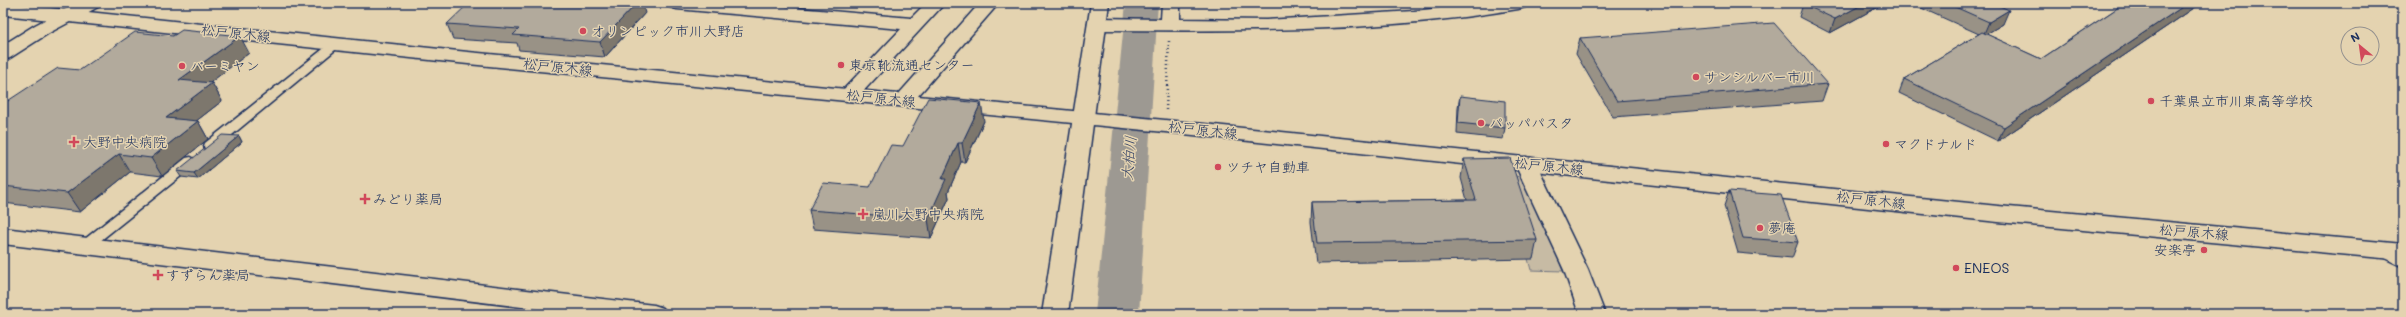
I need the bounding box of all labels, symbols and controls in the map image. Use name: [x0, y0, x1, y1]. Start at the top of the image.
street label: 松戸原木線: [200, 19, 272, 46]
place label: オリンピック市川大野店: [591, 21, 745, 40]
marker: オリンピック市川大野店: [578, 26, 588, 36]
north arrow: [2340, 26, 2380, 66]
text: N: [2348, 28, 2362, 45]
street label: 松戸原木線: [522, 53, 594, 80]
place label: 東京靴流通センター: [849, 55, 974, 74]
place label: バーミヤン: [190, 56, 260, 75]
marker: 東京靴流通センター: [836, 60, 846, 70]
marker: バーミヤン: [177, 61, 187, 71]
place label: サンシルバー市川: [1704, 67, 1815, 86]
marker: サンシルバー市川: [1691, 72, 1701, 82]
street label: 松戸原木線: [845, 84, 917, 111]
place label: 千葉県立市川東高等学校: [2159, 91, 2313, 110]
marker: 千葉県立市川東高等学校: [2146, 96, 2156, 106]
place label: パッパパスタ: [1489, 113, 1573, 132]
street label: 松戸原木線: [1167, 116, 1239, 143]
marker: パッパパスタ: [1476, 118, 1486, 128]
place label: 大野中央病院: [83, 132, 167, 151]
place label: マクドナルド: [1894, 134, 1977, 153]
water label: 大柏川: [1116, 135, 1140, 181]
marker: 大野中央病院: [68, 136, 80, 148]
marker: マクドナルド: [1881, 139, 1891, 149]
street label: 松戸原木線: [1513, 152, 1585, 179]
place label: ツチヤ自動車: [1226, 157, 1310, 176]
marker: ツチヤ自動車: [1213, 162, 1223, 172]
street label: 松戸原木線: [1835, 186, 1907, 213]
place label: みどり薬局: [373, 189, 443, 208]
marker: みどり薬局: [360, 194, 370, 204]
place label: 嵐川大野中央病院: [872, 204, 984, 223]
marker: 嵐川大野中央病院: [857, 208, 869, 220]
place label: 夢庵: [1768, 218, 1796, 237]
street label: 松戸原木線: [2158, 219, 2230, 244]
marker: 夢庵: [1755, 223, 1765, 233]
place label: 安楽亭: [2154, 240, 2196, 259]
marker: 安楽亭: [2199, 245, 2209, 255]
place label: ENEOS: [1964, 258, 2009, 277]
marker: ENEOS: [1951, 263, 1961, 273]
place label: すずらん薬局: [166, 265, 250, 284]
marker: すずらん薬局: [153, 270, 163, 280]

